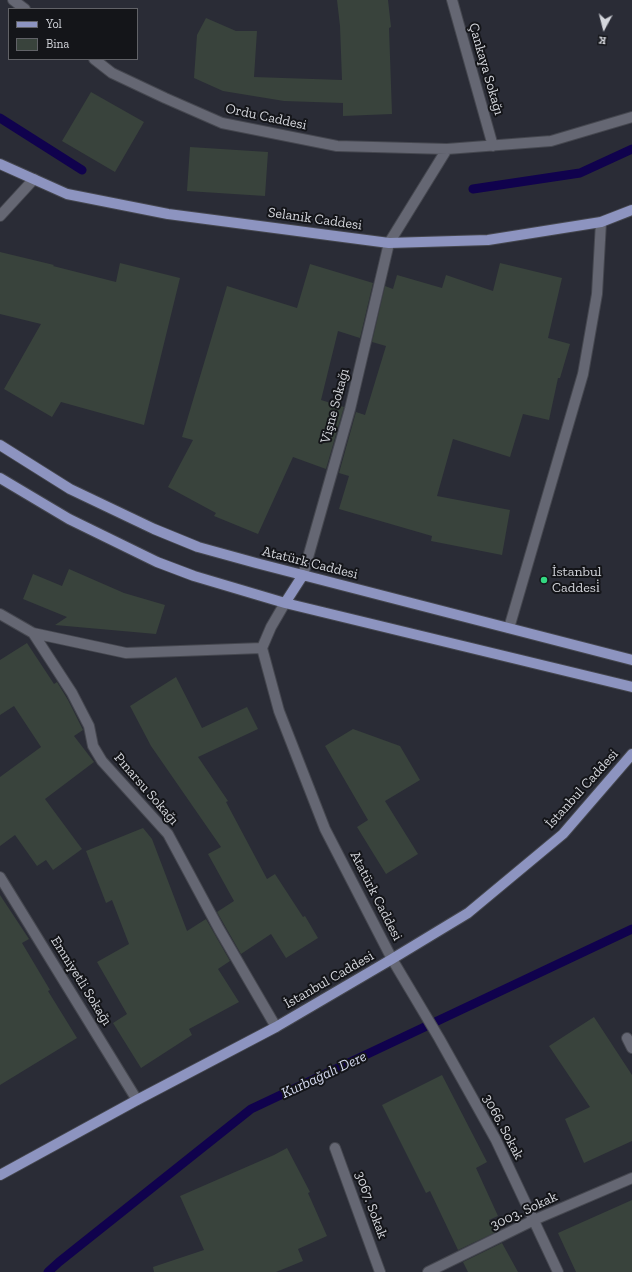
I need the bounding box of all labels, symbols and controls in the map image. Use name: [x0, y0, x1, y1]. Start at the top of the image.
legend: [8, 8, 138, 60]
north arrow: [584, 8, 624, 48]
text: Yol: [46, 17, 62, 31]
street label: Çankaya Sokağı: [465, 21, 507, 117]
text: K: [598, 34, 607, 47]
text: Bina: [46, 37, 69, 51]
street label: Ordu Caddesi: [224, 100, 308, 134]
street label: Selanik Caddesi: [267, 204, 363, 234]
street label: Vişne Sokağı: [317, 367, 353, 445]
street label: Atatürk Caddesi: [260, 543, 360, 583]
place label: İstanbul Caddesi̇: [552, 564, 602, 596]
marker: İstanbul Caddesi̇: [539, 575, 549, 585]
street label: İstanbul Caddesi: [542, 746, 622, 832]
street label: Pınarsu Sokağı: [110, 750, 182, 828]
street label: Atatürk Caddesi: [346, 849, 406, 943]
street label: Emniyetli Sokağı: [47, 933, 115, 1029]
street label: İstanbul Caddesi: [281, 948, 377, 1012]
water label: Kurbağalı Dere: [279, 1047, 369, 1103]
street label: 3066. Sokak: [479, 1091, 527, 1163]
street label: 3067. Sokak: [351, 1169, 391, 1241]
street label: 3003. Sokak: [488, 1188, 560, 1234]

